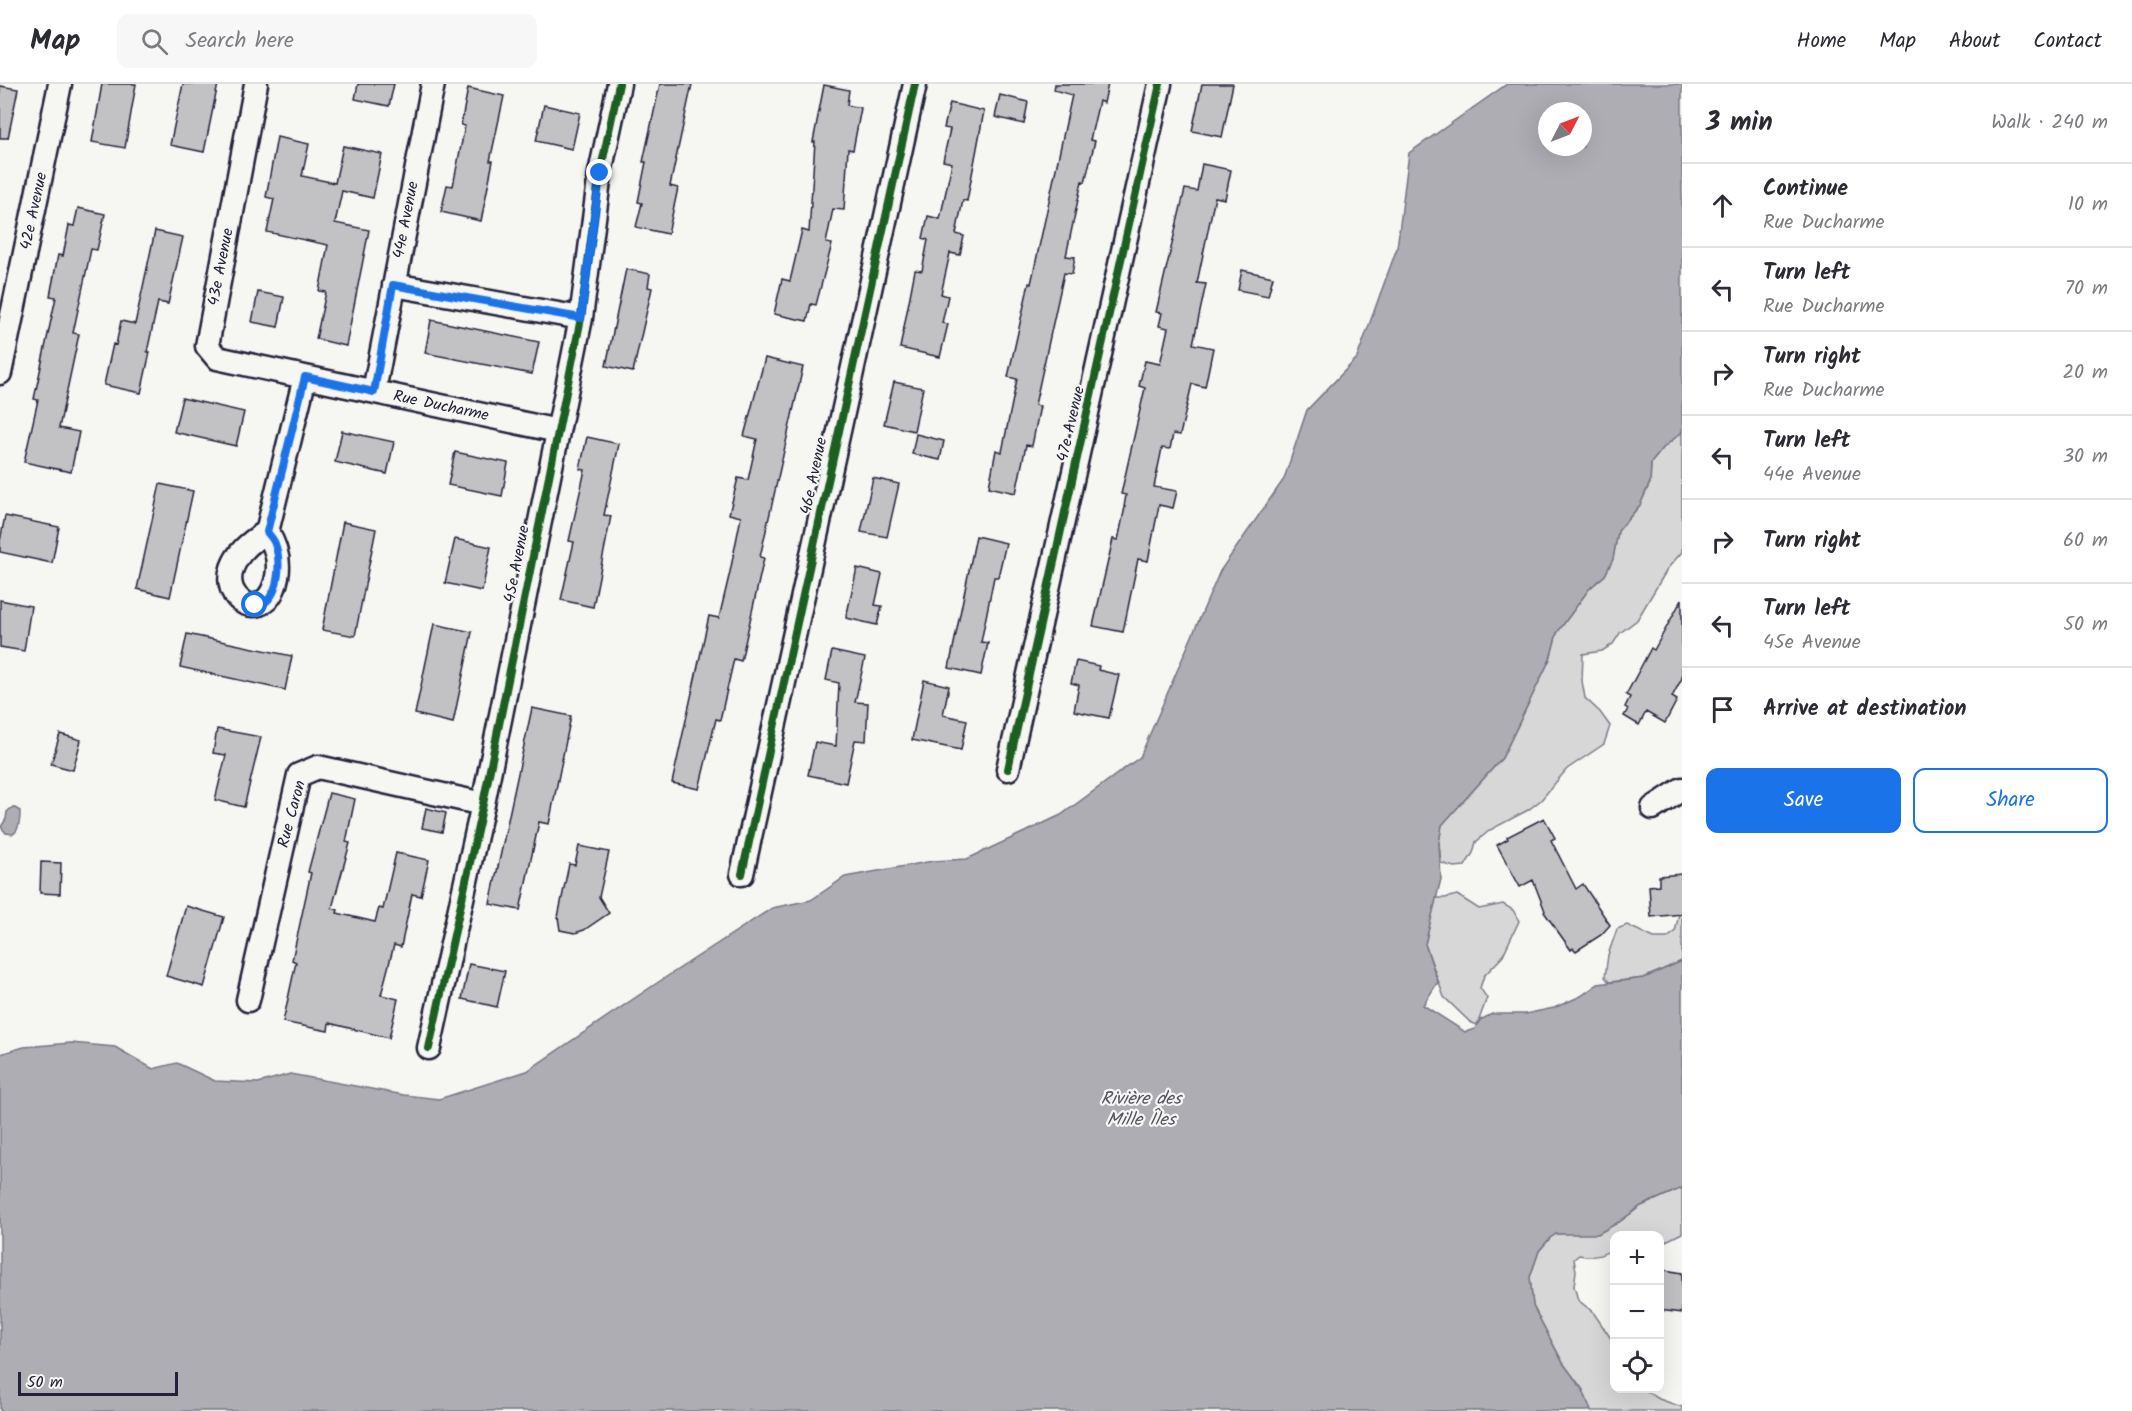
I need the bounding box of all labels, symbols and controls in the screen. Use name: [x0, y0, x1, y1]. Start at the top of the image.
search box: [117, 14, 537, 68]
text: Map: [30, 19, 81, 64]
text: Search here: [186, 24, 294, 59]
icon: search: [138, 25, 171, 58]
text: Home: [1797, 25, 1846, 58]
text: Map: [1879, 25, 1916, 58]
text: About: [1949, 25, 2000, 58]
text: Contact: [2033, 25, 2102, 58]
north arrow: [1538, 102, 1592, 156]
text: 3 min: [1706, 102, 1773, 144]
text: Walk · 240 m: [1991, 107, 2108, 139]
route end: [586, 159, 612, 185]
street label: 42e Avenue: [14, 170, 54, 252]
text: Continue: [1763, 172, 1848, 207]
street label: 44e Avenue: [386, 179, 426, 261]
icon: ahead: [1706, 189, 1739, 222]
text: 10 m: [2068, 189, 2108, 221]
text: Rue Ducharme: [1763, 207, 1884, 239]
street label: 43e Avenue: [201, 226, 241, 308]
text: Turn left: [1763, 256, 1850, 291]
icon: left: [1706, 273, 1739, 306]
text: 70 m: [2065, 273, 2108, 305]
text: Rue Ducharme: [1763, 291, 1884, 323]
text: Turn right: [1763, 340, 1861, 375]
icon: right: [1706, 357, 1739, 390]
text: 20 m: [2062, 357, 2108, 389]
text: Rue Ducharme: [1763, 375, 1884, 407]
street label: Rue Ducharme: [391, 384, 491, 428]
street label: 47e Avenue: [1050, 384, 1092, 464]
text: Turn left: [1763, 424, 1850, 459]
street label: 46e Avenue: [794, 435, 834, 517]
icon: left: [1706, 441, 1739, 474]
text: 30 m: [2063, 441, 2108, 473]
text: 44e Avenue: [1763, 459, 1861, 491]
street label: 45e Avenue: [497, 523, 537, 605]
text: Turn right: [1763, 524, 1861, 559]
icon: right: [1706, 525, 1739, 558]
text: 60 m: [2063, 525, 2108, 557]
route start: [241, 591, 267, 617]
text: Turn left: [1763, 592, 1850, 627]
icon: left: [1706, 609, 1739, 642]
text: 50 m: [2063, 609, 2108, 641]
text: 45e Avenue: [1763, 627, 1861, 659]
text: Arrive at destination: [1763, 692, 1966, 727]
icon: arrive: [1706, 693, 1739, 726]
button: Save: [1706, 768, 1901, 833]
button: Share: [1913, 768, 2108, 833]
street label: Rue Caron: [271, 778, 313, 850]
water label: Rivière des Mille Îles: [1101, 1085, 1184, 1135]
map controls: [1610, 1231, 1664, 1393]
button: +: [1610, 1231, 1664, 1285]
button: −: [1610, 1285, 1664, 1339]
button: locate: [1610, 1339, 1664, 1393]
scale bar: [18, 1369, 178, 1396]
text: 50 m: [27, 1370, 63, 1395]

